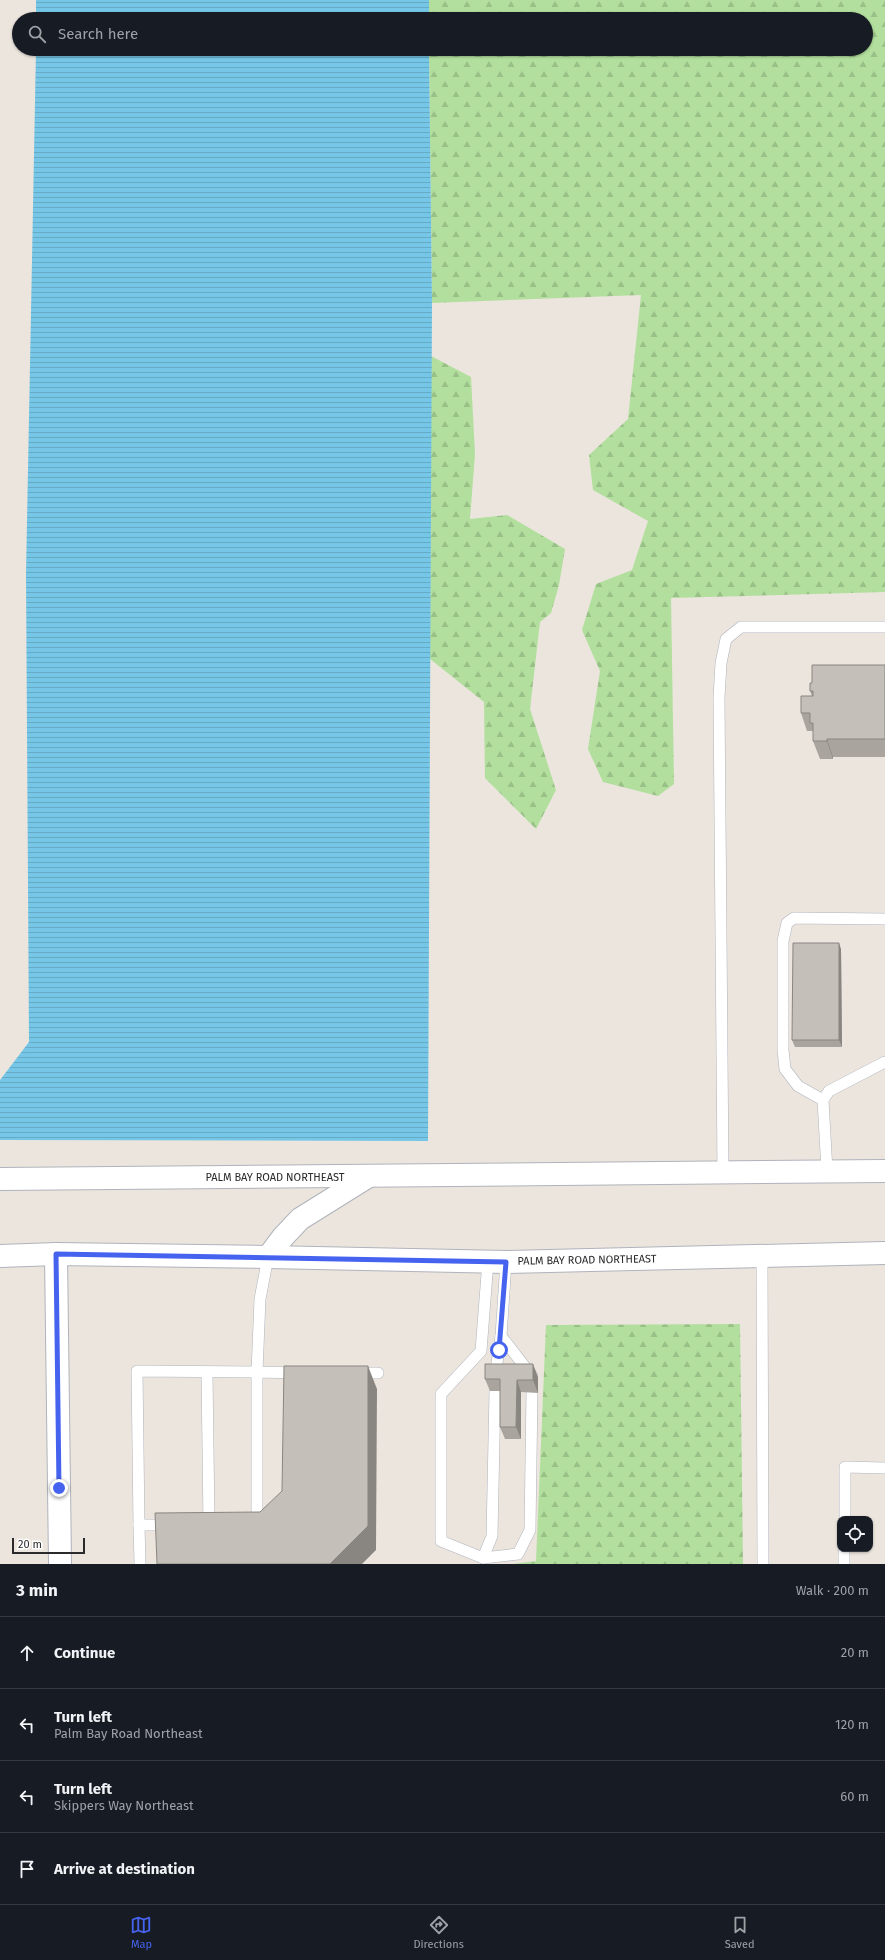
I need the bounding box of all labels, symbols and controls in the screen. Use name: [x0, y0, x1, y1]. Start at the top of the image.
search box: [12, 12, 873, 56]
icon: search: [26, 23, 48, 45]
text: Search here: [58, 25, 138, 43]
street label: PALM BAY ROAD NORTHEAST: [206, 1171, 345, 1184]
street label: PALM BAY ROAD NORTHEAST: [517, 1252, 657, 1268]
route start: [490, 1341, 508, 1359]
route end: [50, 1479, 68, 1497]
map controls: [837, 1516, 873, 1552]
button: locate: [837, 1516, 873, 1552]
scale bar: [12, 1536, 85, 1555]
text: 20 m: [18, 1538, 42, 1551]
text: 3 min: [16, 1580, 58, 1601]
text: Walk · 200 m: [796, 1583, 869, 1598]
icon: ahead: [16, 1642, 38, 1664]
text: Continue: [54, 1644, 115, 1662]
text: 20 m: [841, 1645, 869, 1660]
text: Turn left: [54, 1708, 112, 1726]
icon: left: [16, 1714, 38, 1736]
text: 120 m: [835, 1717, 869, 1732]
text: Palm Bay Road Northeast: [54, 1726, 203, 1741]
text: Turn left: [54, 1780, 112, 1798]
icon: left: [16, 1786, 38, 1808]
text: 60 m: [840, 1789, 869, 1804]
text: Skippers Way Northeast: [54, 1798, 194, 1813]
icon: arrive: [16, 1858, 38, 1880]
text: Arrive at destination: [54, 1860, 195, 1878]
tab: Map: [130, 1914, 152, 1951]
tab: Directions: [413, 1914, 464, 1951]
tab: Saved: [725, 1914, 755, 1951]

